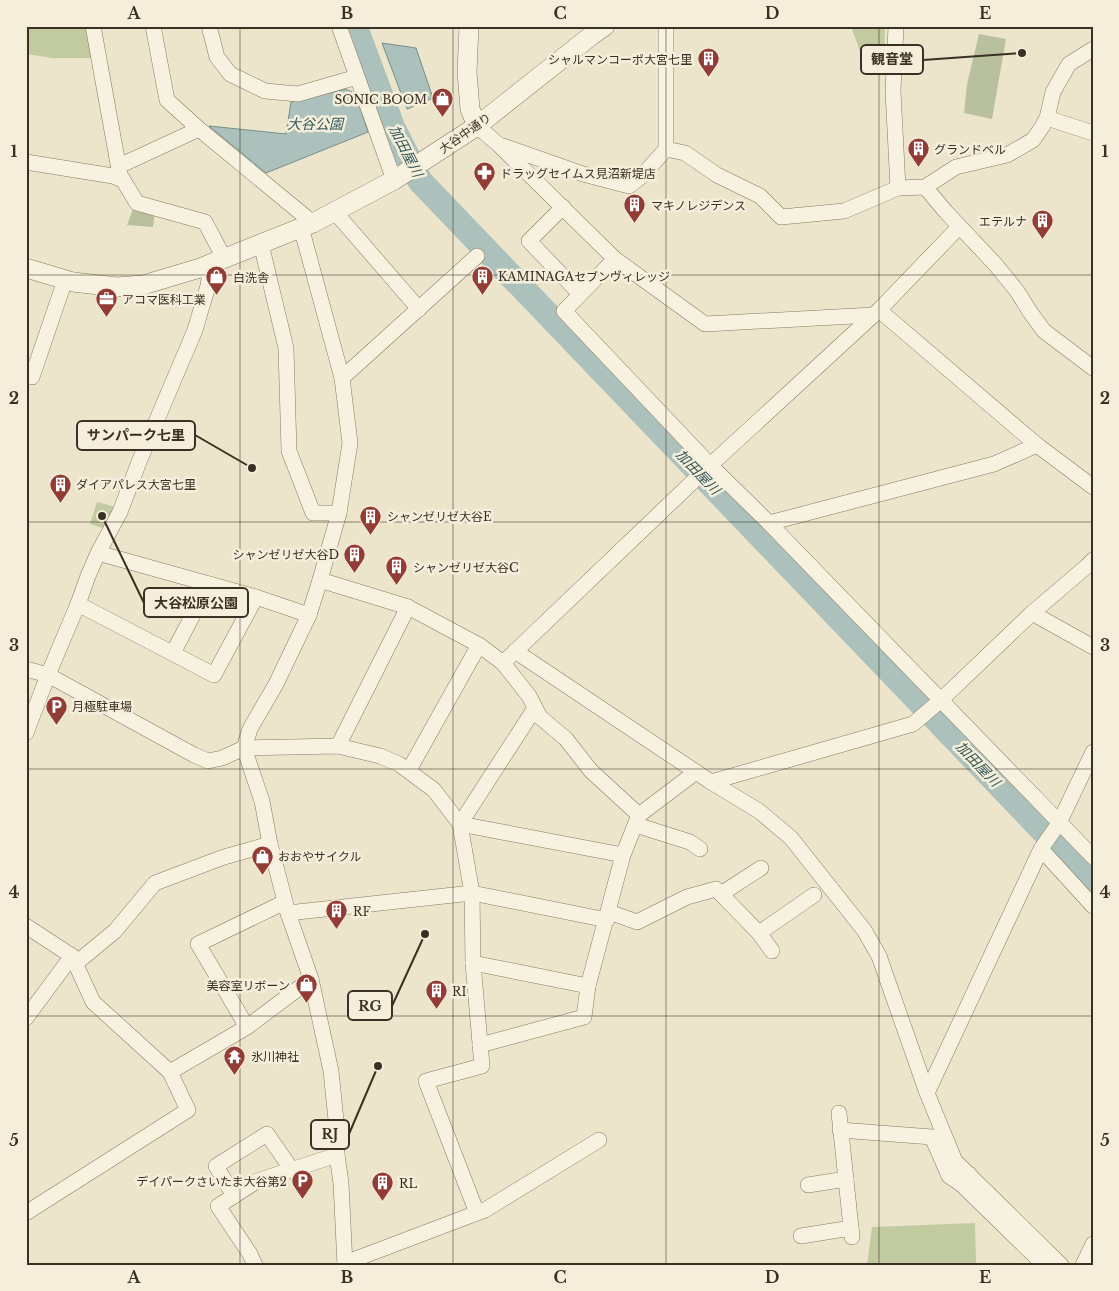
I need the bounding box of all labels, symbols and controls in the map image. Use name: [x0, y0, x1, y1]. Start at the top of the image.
text: A: [127, 3, 142, 23]
text: B: [341, 3, 354, 23]
text: C: [553, 3, 567, 23]
text: D: [765, 3, 779, 23]
text: E: [979, 3, 991, 23]
callout: 観音堂: [861, 45, 923, 74]
building icon: シャルマンコーポ大宮七里: [696, 47, 720, 78]
text: 観音堂: [871, 50, 913, 68]
place label: シャルマンコーポ大宮七里: [548, 52, 692, 67]
shop icon: SONIC BOOM: [431, 87, 455, 118]
place label: SONIC BOOM: [334, 92, 427, 107]
street label: 大谷中通り: [436, 110, 494, 156]
water label: 大谷公園: [287, 115, 345, 133]
water label: 加田屋川: [385, 122, 428, 182]
building icon: グランドベル: [906, 137, 930, 168]
text: 1: [11, 141, 18, 161]
text: 1: [1102, 141, 1109, 161]
place label: グランドベル: [934, 142, 1006, 157]
pharmacy icon: ドラッグセイムス見沼新堤店: [472, 161, 496, 192]
place label: ドラッグセイムス見沼新堤店: [500, 166, 656, 181]
building icon: マキノレジデンス: [623, 193, 647, 224]
place label: マキノレジデンス: [651, 198, 746, 213]
building icon: エテルナ: [1031, 209, 1055, 240]
place label: エテルナ: [979, 214, 1027, 229]
building icon: KAMINAGAセブンヴィレッジ: [470, 264, 494, 295]
shop icon: 白洗舎: [205, 265, 229, 296]
place label: KAMINAGAセブンヴィレッジ: [498, 269, 670, 284]
place label: 白洗舎: [233, 270, 269, 285]
office icon: アコマ医科工業: [94, 287, 118, 318]
place label: アコマ医科工業: [122, 292, 206, 307]
text: 2: [9, 388, 19, 408]
text: 2: [1100, 388, 1110, 408]
callout: サンパーク七里: [77, 421, 195, 450]
text: サンパーク七里: [87, 426, 185, 444]
water label: 加田屋川: [672, 446, 725, 500]
building icon: ダイアパレス大宮七里: [48, 472, 72, 503]
place label: ダイアパレス大宮七里: [76, 477, 196, 492]
building icon: シャンゼリゼ大谷E: [359, 504, 383, 535]
place label: シャンゼリゼ大谷E: [387, 509, 492, 524]
building icon: シャンゼリゼ大谷D: [343, 542, 367, 573]
place label: シャンゼリゼ大谷D: [232, 547, 339, 562]
building icon: シャンゼリゼ大谷C: [385, 555, 409, 586]
place label: シャンゼリゼ大谷C: [413, 560, 519, 575]
callout: 大谷松原公園: [144, 588, 248, 617]
text: 大谷松原公園: [154, 594, 238, 612]
text: 3: [9, 635, 19, 655]
text: 3: [1100, 635, 1110, 655]
parking icon: 月極駐車場: [44, 694, 68, 725]
place label: 月極駐車場: [72, 699, 132, 714]
water label: 加田屋川: [952, 738, 1005, 792]
shop icon: おおやサイクル: [250, 844, 274, 875]
place label: おおやサイクル: [278, 849, 361, 864]
text: 4: [9, 882, 19, 902]
text: 4: [1100, 882, 1110, 902]
building icon: RF: [325, 899, 349, 930]
place label: RF: [353, 904, 371, 919]
shop icon: 美容室リボーン: [294, 973, 318, 1004]
place label: 美容室リボーン: [207, 978, 290, 993]
building icon: RI: [424, 979, 448, 1010]
place label: RI: [452, 984, 466, 999]
callout: RG: [348, 991, 392, 1020]
text: RG: [358, 997, 382, 1015]
temple icon: 氷川神社: [223, 1044, 247, 1075]
place label: 氷川神社: [251, 1049, 299, 1064]
callout: RJ: [311, 1120, 349, 1149]
text: RJ: [321, 1125, 339, 1143]
text: 5: [9, 1130, 19, 1150]
text: 5: [1100, 1130, 1110, 1150]
parking icon: デイパークさいたま大谷第2: [291, 1169, 315, 1200]
building icon: RL: [371, 1171, 395, 1202]
place label: デイパークさいたま大谷第2: [136, 1174, 287, 1189]
place label: RL: [399, 1176, 417, 1191]
text: A: [127, 1267, 142, 1287]
text: B: [341, 1267, 354, 1287]
text: C: [553, 1267, 567, 1287]
text: D: [765, 1267, 779, 1287]
text: E: [979, 1267, 991, 1287]

